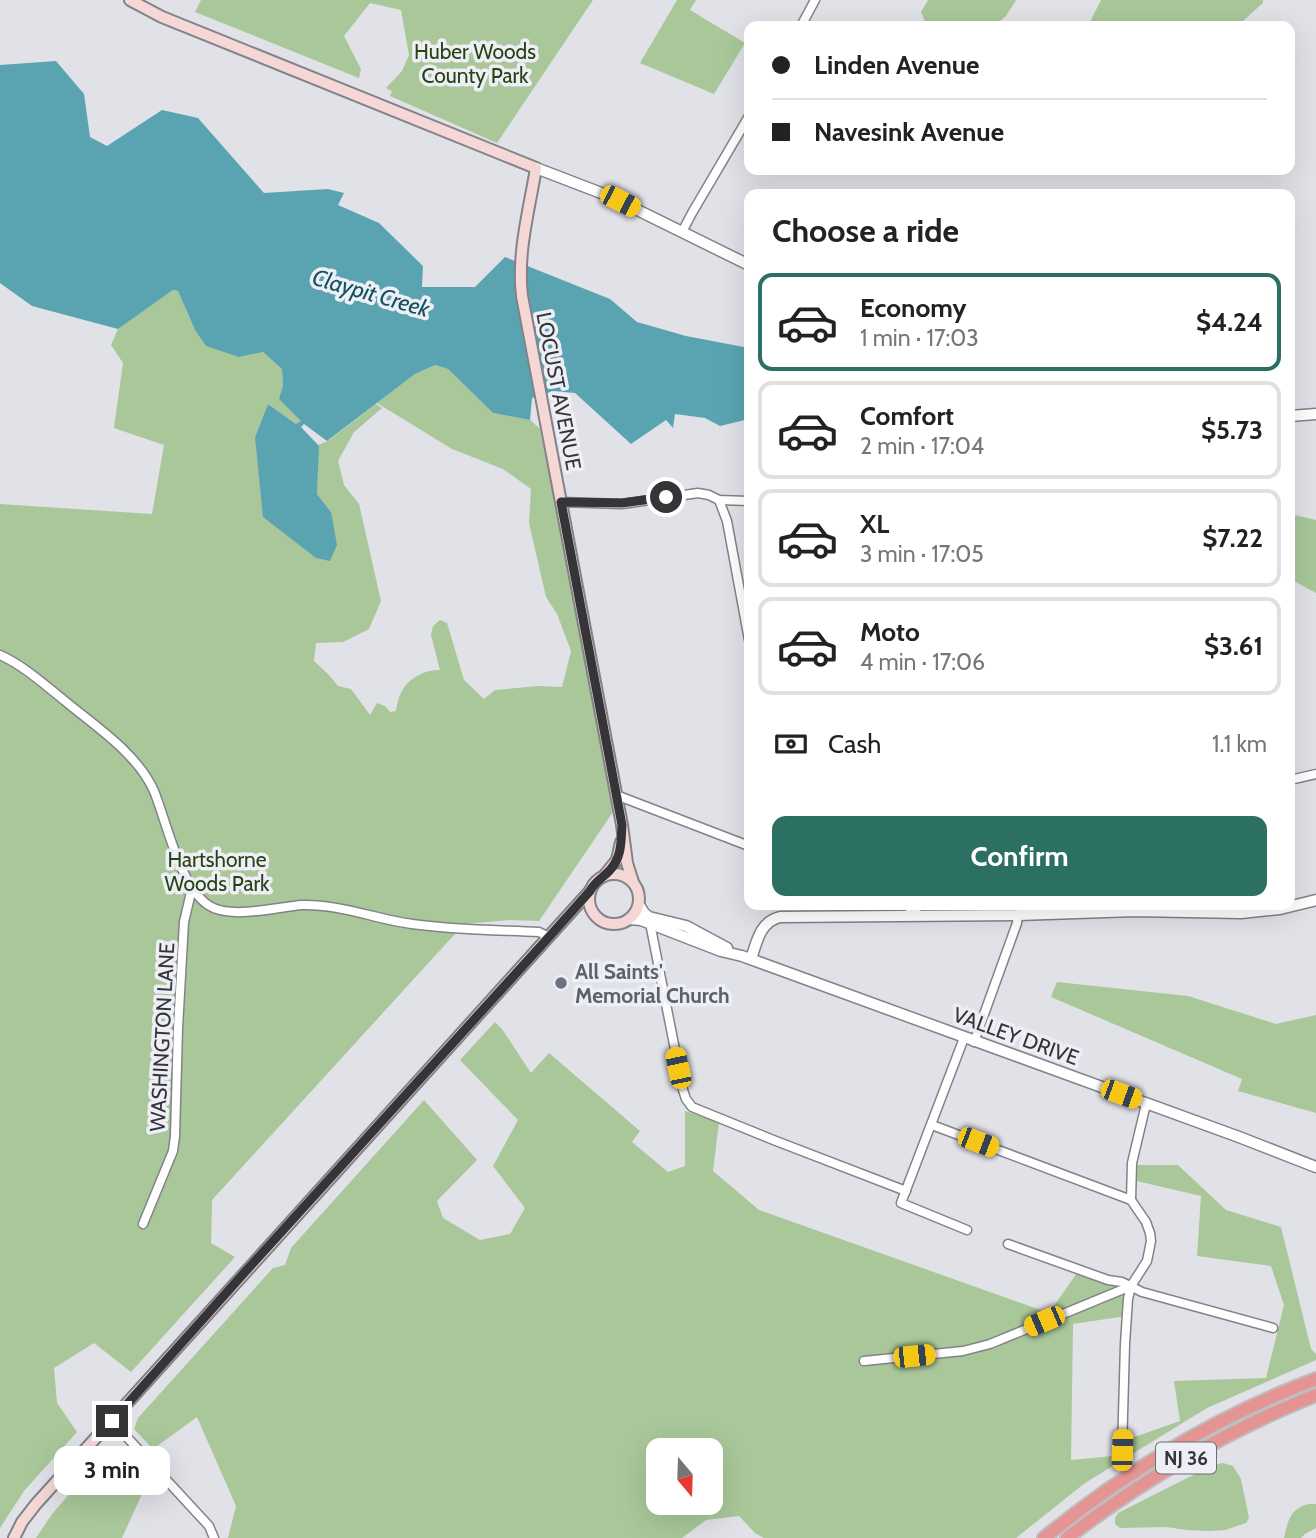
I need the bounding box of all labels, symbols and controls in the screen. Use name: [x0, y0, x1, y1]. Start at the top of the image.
park label: Huber Woods County Park: [414, 39, 536, 88]
text: Linden Avenue: [814, 49, 979, 81]
text: Navesink Avenue: [814, 116, 1004, 148]
car: [597, 182, 644, 220]
text: Choose a ride: [772, 211, 959, 250]
water label: Claypit Creek: [309, 263, 434, 323]
icon: car: [776, 291, 839, 354]
text: Economy: [860, 292, 966, 324]
text: $4.24: [1196, 306, 1263, 338]
street label: LOCUST AVENUE: [531, 310, 587, 472]
text: 1 min · 17:03: [860, 324, 979, 352]
icon: car: [776, 399, 839, 462]
text: Comfort: [860, 400, 954, 432]
text: $5.73: [1201, 414, 1263, 446]
text: 2 min · 17:04: [860, 432, 984, 460]
route start: [650, 481, 682, 513]
icon: car: [776, 507, 839, 570]
text: XL: [860, 508, 889, 540]
text: $7.22: [1202, 522, 1263, 554]
text: 3 min · 17:05: [860, 540, 984, 568]
icon: car: [776, 615, 839, 678]
text: Moto: [860, 616, 920, 648]
text: $3.61: [1204, 630, 1263, 662]
text: 4 min · 17:06: [860, 648, 985, 676]
icon: cash: [772, 725, 810, 763]
text: Cash: [828, 728, 881, 760]
text: 1.1 km: [1212, 730, 1267, 758]
button: Confirm: [772, 816, 1267, 896]
park label: Hartshorne Woods Park: [164, 847, 270, 896]
street label: WASHINGTON LANE: [145, 942, 179, 1132]
place label: All Saints' Memorial Church: [575, 959, 730, 1008]
marker: All Saints' Memorial Church: [553, 975, 569, 991]
street label: VALLEY DRIVE: [950, 1002, 1082, 1070]
car: [664, 1045, 693, 1091]
car: [1098, 1077, 1145, 1111]
car: [955, 1125, 1002, 1159]
car: [1021, 1303, 1068, 1339]
car: [893, 1343, 936, 1369]
route end: [96, 1405, 128, 1437]
car: [1111, 1429, 1134, 1471]
north arrow: [646, 1438, 723, 1516]
map controls: [646, 1438, 723, 1515]
road number: NJ 36: [1156, 1442, 1216, 1474]
callout: 3 min: [54, 1446, 170, 1494]
text: 3 min: [84, 1456, 140, 1484]

